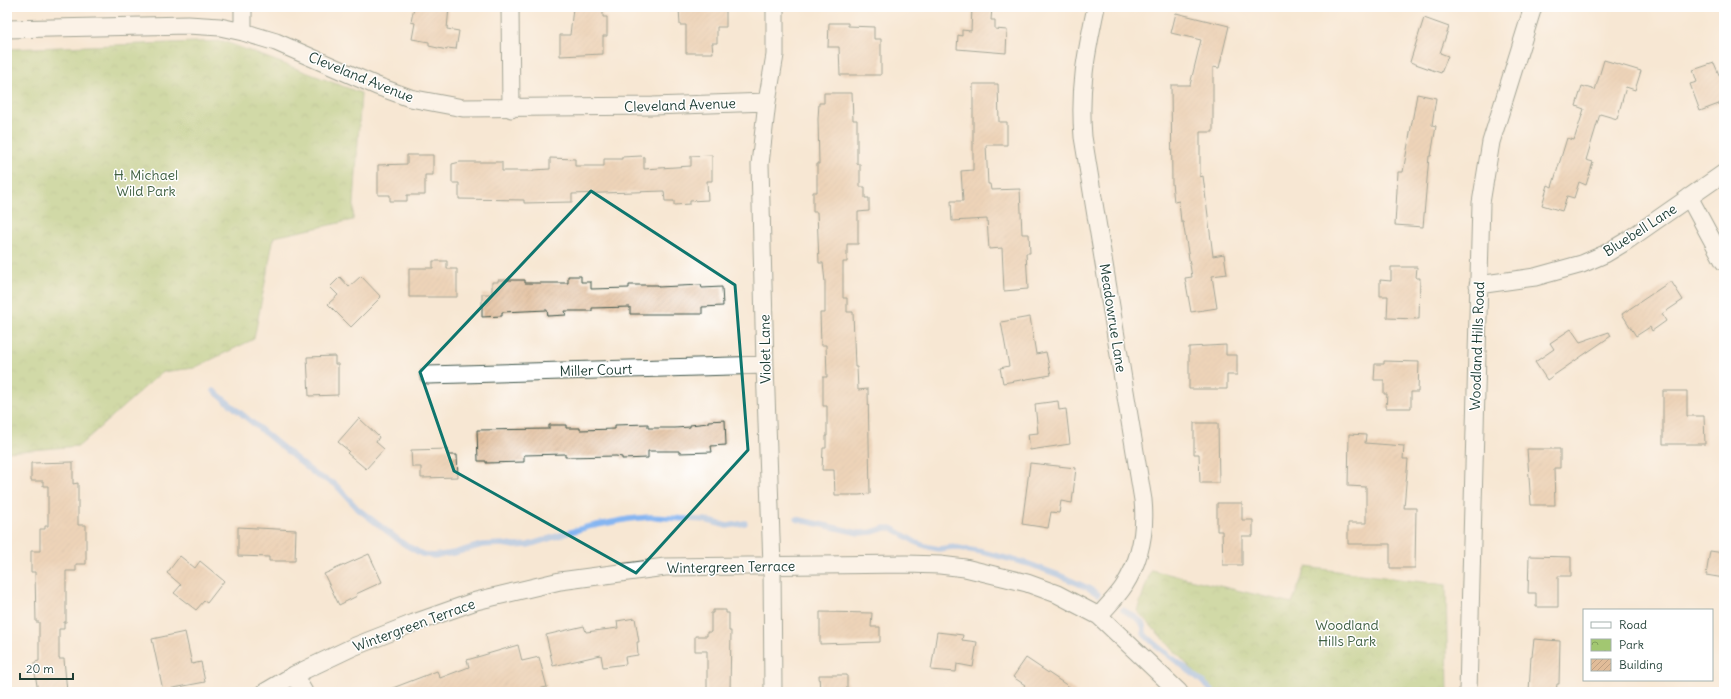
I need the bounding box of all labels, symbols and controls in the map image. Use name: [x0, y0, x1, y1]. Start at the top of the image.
street label: Cleveland Avenue: [306, 48, 416, 106]
street label: Cleveland Avenue: [624, 94, 736, 116]
park label: H. Michael Wild Park: [114, 166, 178, 200]
street label: Bluebell Lane: [1600, 200, 1680, 260]
street label: Meadowrue Lane: [1096, 262, 1130, 374]
street label: Woodland Hills Road: [1466, 281, 1488, 411]
street label: Violet Lane: [755, 314, 775, 384]
street label: Miller Court: [559, 360, 633, 380]
street label: Wintergreen Terrace: [667, 557, 795, 577]
street label: Wintergreen Terrace: [350, 595, 478, 655]
legend: [1583, 609, 1713, 681]
park label: Woodland Hills Park: [1315, 616, 1379, 650]
text: Road: [1619, 617, 1647, 632]
text: Park: [1619, 637, 1644, 652]
scale bar: [20, 655, 73, 681]
text: Building: [1619, 657, 1663, 672]
text: 20 m: [26, 661, 54, 676]

